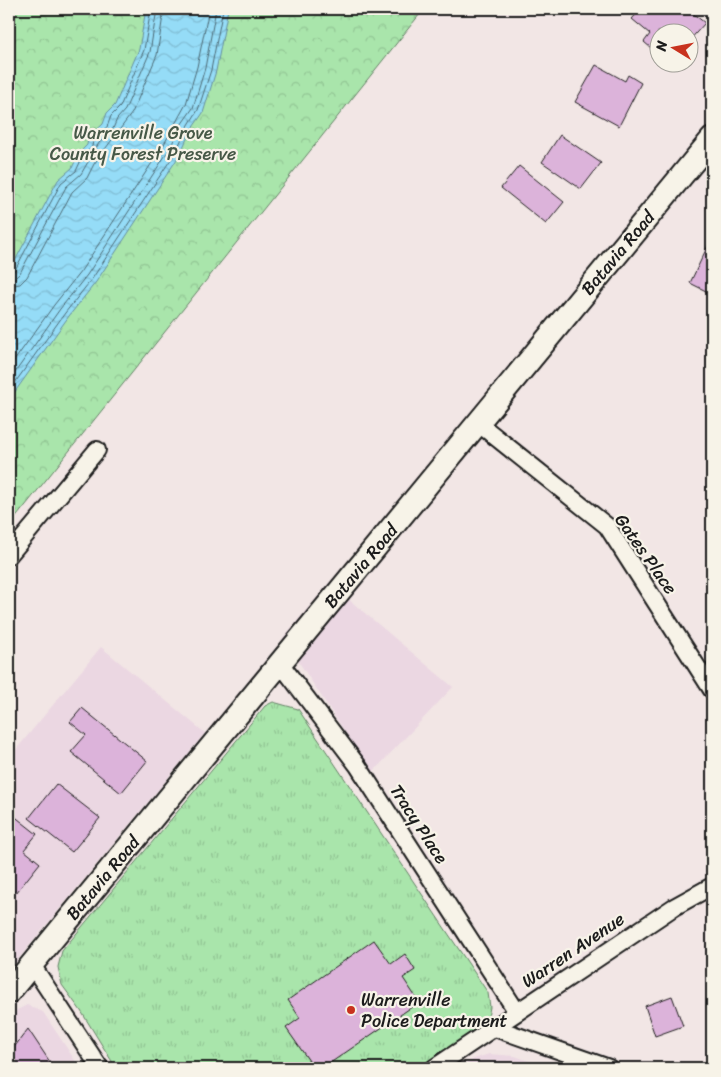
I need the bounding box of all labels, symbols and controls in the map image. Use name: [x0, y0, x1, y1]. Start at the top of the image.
north arrow: [648, 22, 698, 72]
text: N: [648, 39, 675, 54]
park label: Warrenville Grove County Forest Preserve: [50, 117, 236, 170]
street label: Batavia Road: [573, 202, 664, 303]
street label: Gates Place: [606, 507, 686, 601]
street label: Batavia Road: [316, 515, 407, 616]
street label: Tracy Place: [381, 778, 457, 871]
street label: Batavia Road: [58, 827, 149, 928]
street label: Warren Avenue: [515, 904, 631, 996]
place label: Warrenville Police Department: [361, 984, 508, 1037]
marker: Warrenville Police Department: [345, 1004, 357, 1016]

